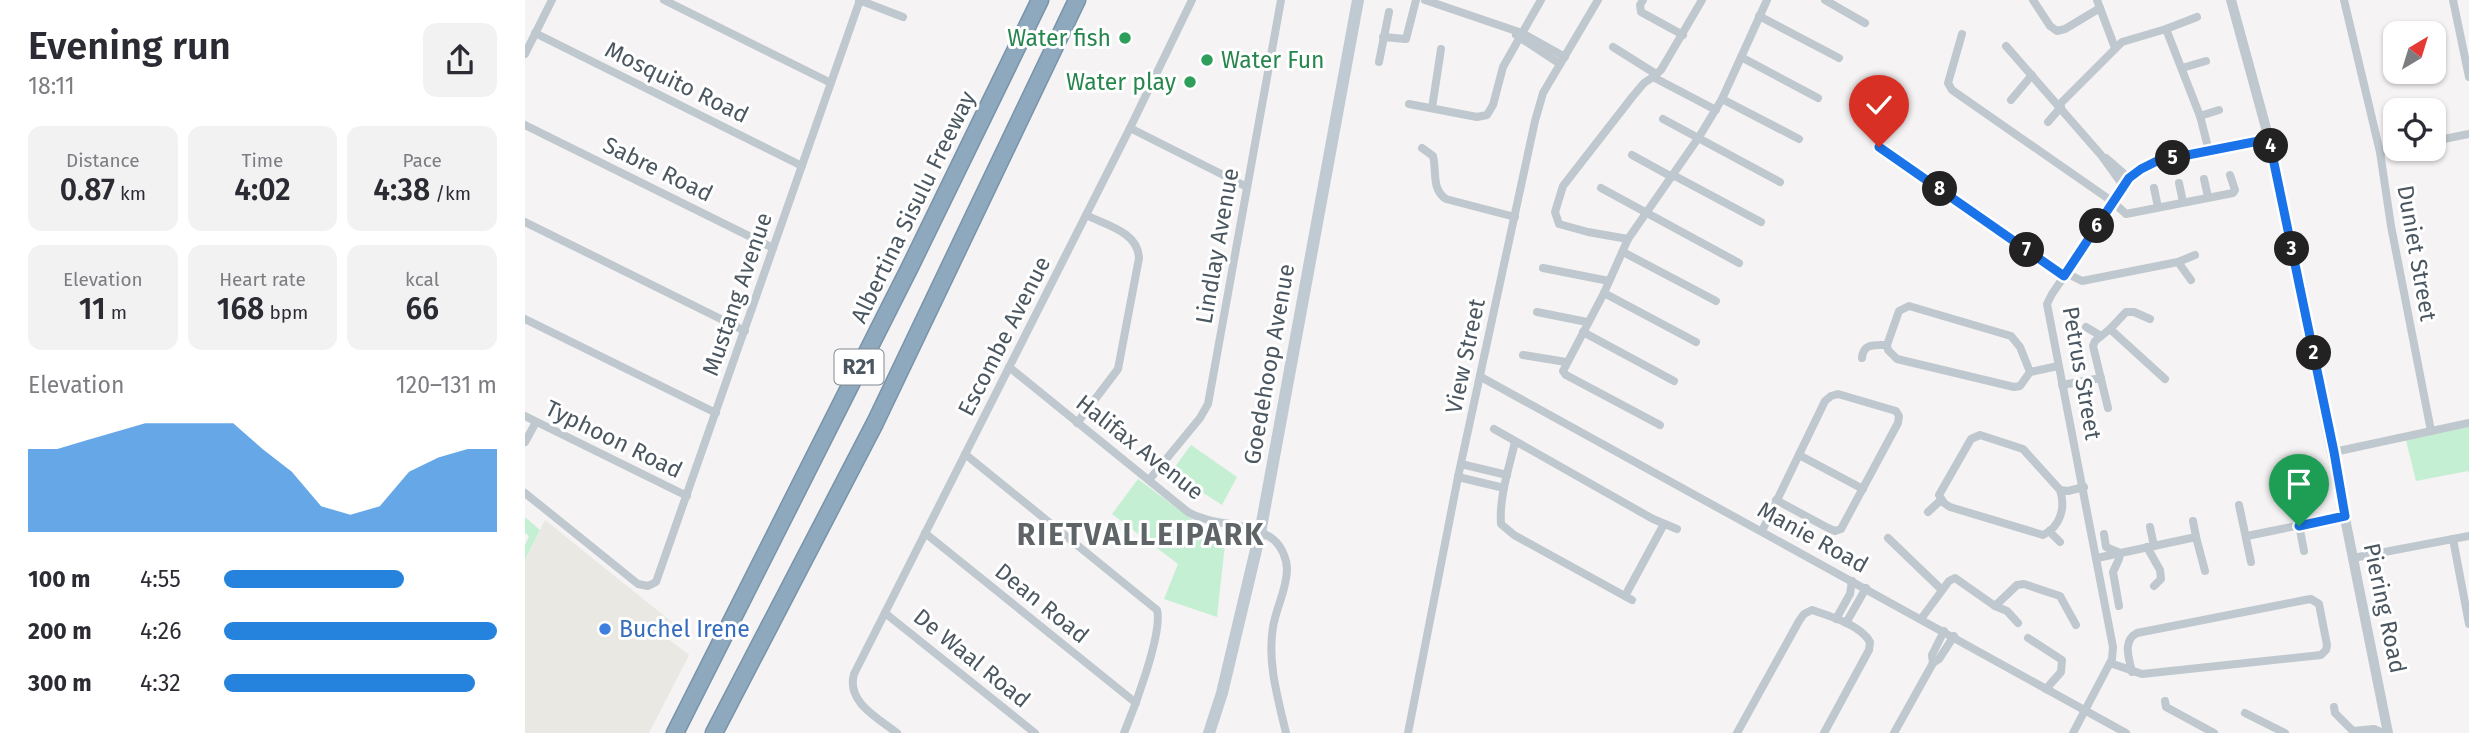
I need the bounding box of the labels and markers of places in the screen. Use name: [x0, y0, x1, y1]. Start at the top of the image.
place label: Water fish: [1007, 24, 1111, 52]
marker: Water fish: [1117, 30, 1133, 46]
place label: Water Fun: [1221, 46, 1325, 74]
marker: Water Fun: [1199, 52, 1215, 68]
place label: Water play: [1066, 68, 1177, 96]
marker: Water play: [1182, 74, 1198, 90]
pin: [1849, 75, 1909, 147]
pin: 4: [2253, 128, 2289, 164]
pin: 5: [2155, 140, 2191, 176]
pin: 8: [1923, 172, 1957, 206]
pin: 6: [2079, 208, 2115, 244]
pin: 7: [2009, 232, 2045, 268]
pin: 3: [2275, 232, 2309, 266]
pin: 2: [2297, 336, 2331, 370]
pin: [2269, 454, 2329, 526]
place label: Buchel Irene: [619, 615, 750, 643]
marker: Buchel Irene: [597, 621, 613, 637]

